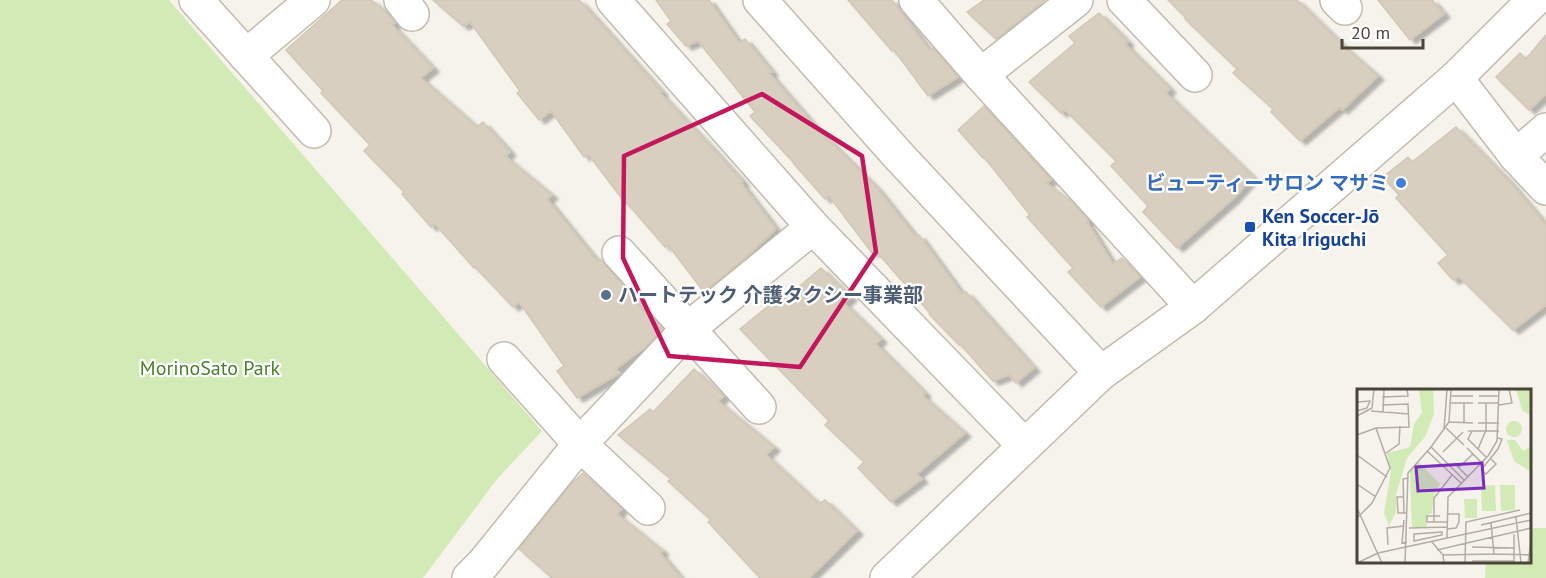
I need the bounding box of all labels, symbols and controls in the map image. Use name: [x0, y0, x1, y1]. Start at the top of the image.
scale bar: [1342, 12, 1423, 50]
text: 20 m: [1351, 21, 1390, 44]
place label: ビューティーサロン マサミ: [1146, 170, 1389, 196]
marker: ビューティーサロン マサミ: [1394, 176, 1408, 190]
place label: Ken Soccer-Jō Kita Iriguchi: [1262, 203, 1380, 252]
marker: Ken Soccer-Jō Kita Iriguchi: [1243, 220, 1257, 234]
place label: ハートテック 介護タクシー事業部: [618, 282, 923, 308]
marker: ハートテック 介護タクシー事業部: [599, 288, 613, 302]
park label: MorinoSato Park: [140, 355, 281, 381]
inset map: [1357, 389, 1531, 563]

